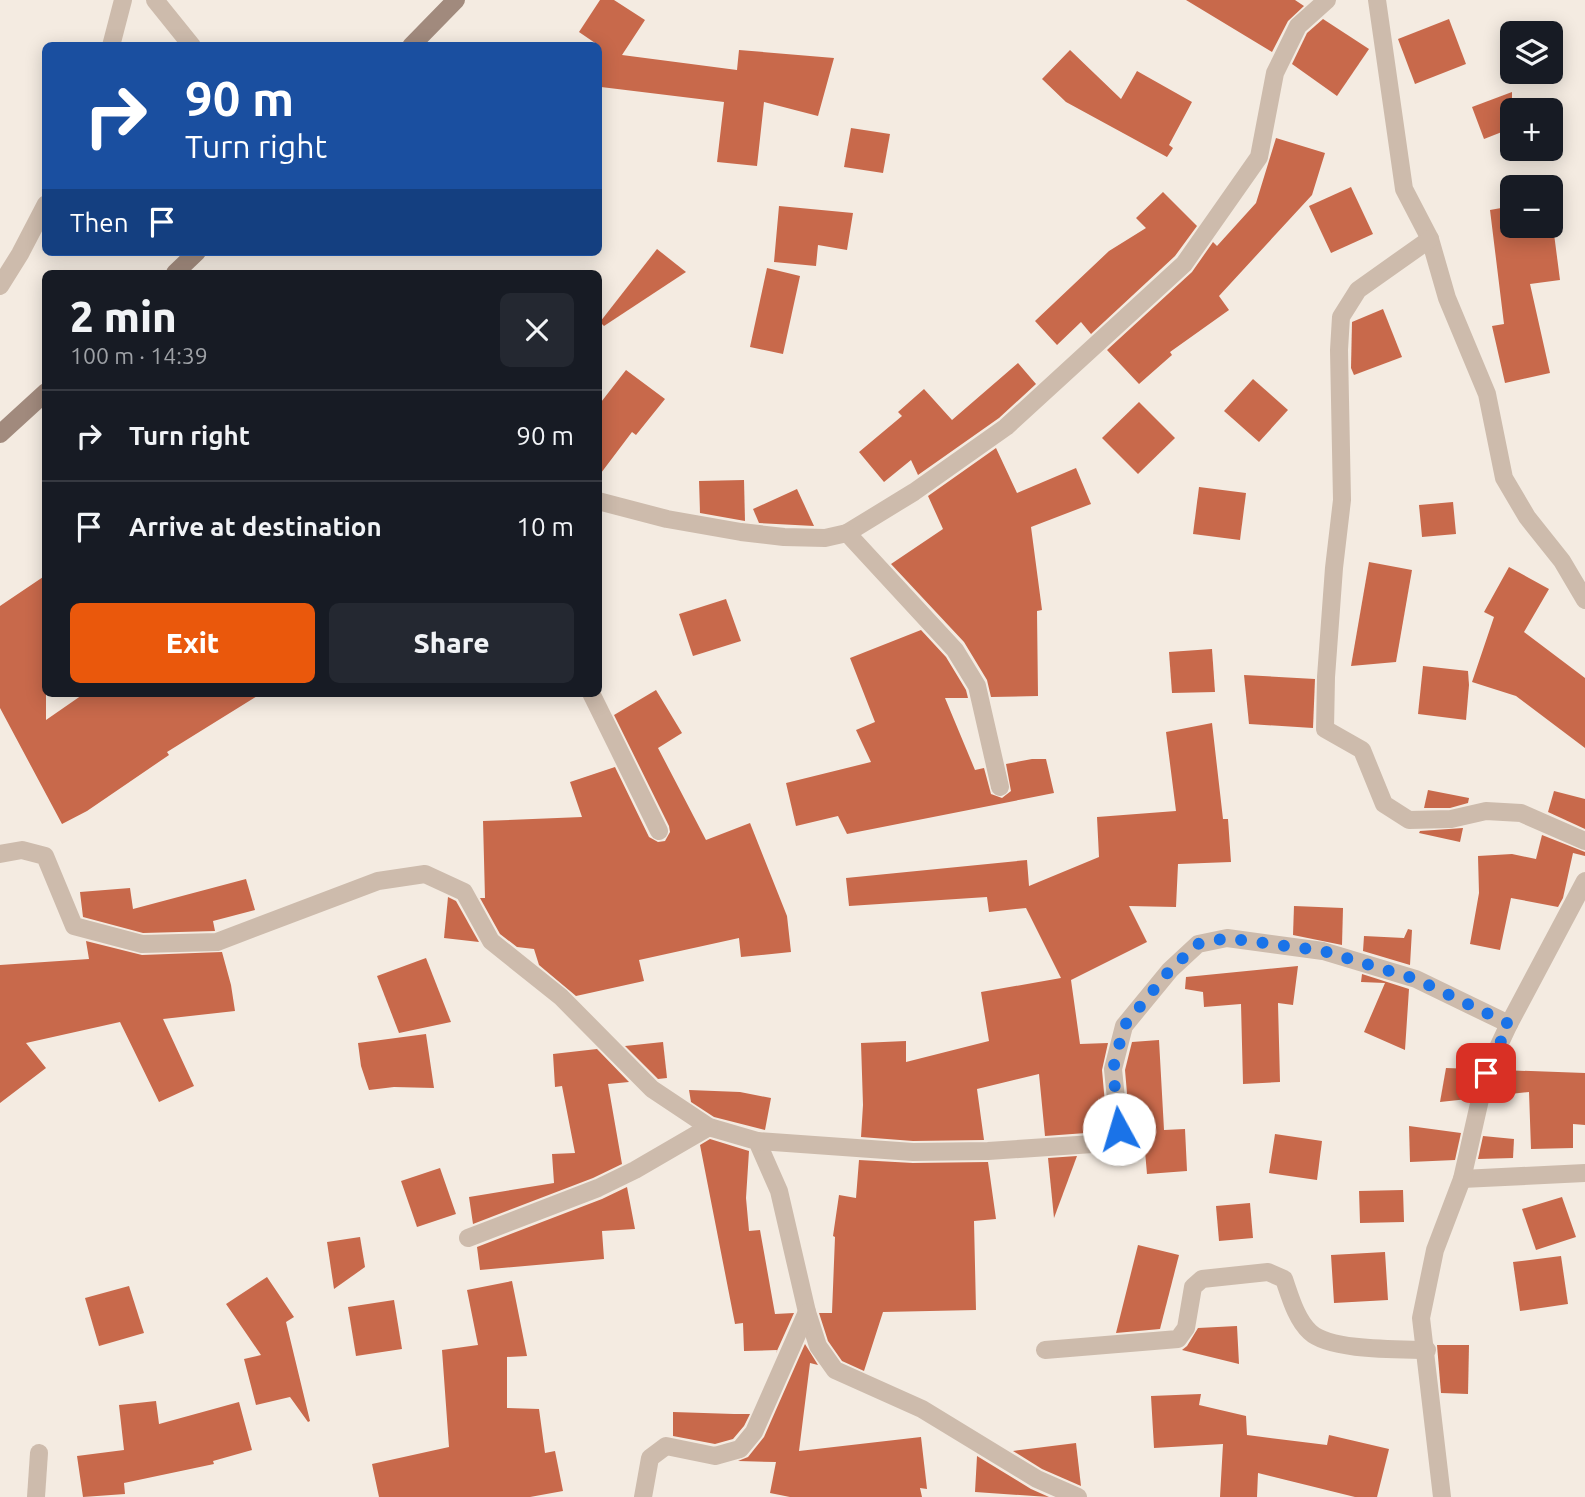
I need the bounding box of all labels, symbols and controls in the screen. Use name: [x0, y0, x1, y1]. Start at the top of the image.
map controls: [1500, 21, 1563, 238]
button: layers: [1500, 21, 1563, 84]
icon: right: [70, 70, 161, 161]
text: 90 m: [185, 70, 294, 125]
button: +: [1500, 98, 1563, 161]
text: Turn right: [185, 128, 327, 164]
button: −: [1500, 175, 1563, 238]
icon: arrive: [143, 203, 181, 241]
text: Then: [70, 208, 129, 237]
text: 2 min: [70, 293, 177, 340]
button: close: [500, 293, 574, 367]
text: 100 m · 14:39: [70, 343, 208, 368]
icon: right: [70, 417, 108, 455]
text: Turn right: [129, 421, 250, 450]
text: 90 m: [516, 421, 574, 450]
icon: arrive: [70, 508, 108, 546]
text: Arrive at destination: [129, 512, 382, 541]
text: 10 m: [516, 512, 574, 541]
button: Exit: [70, 603, 315, 683]
button: Share: [329, 603, 574, 683]
pin: [1456, 1043, 1516, 1103]
icon: arrive: [1467, 1054, 1505, 1092]
position arrow: [1082, 1092, 1156, 1166]

